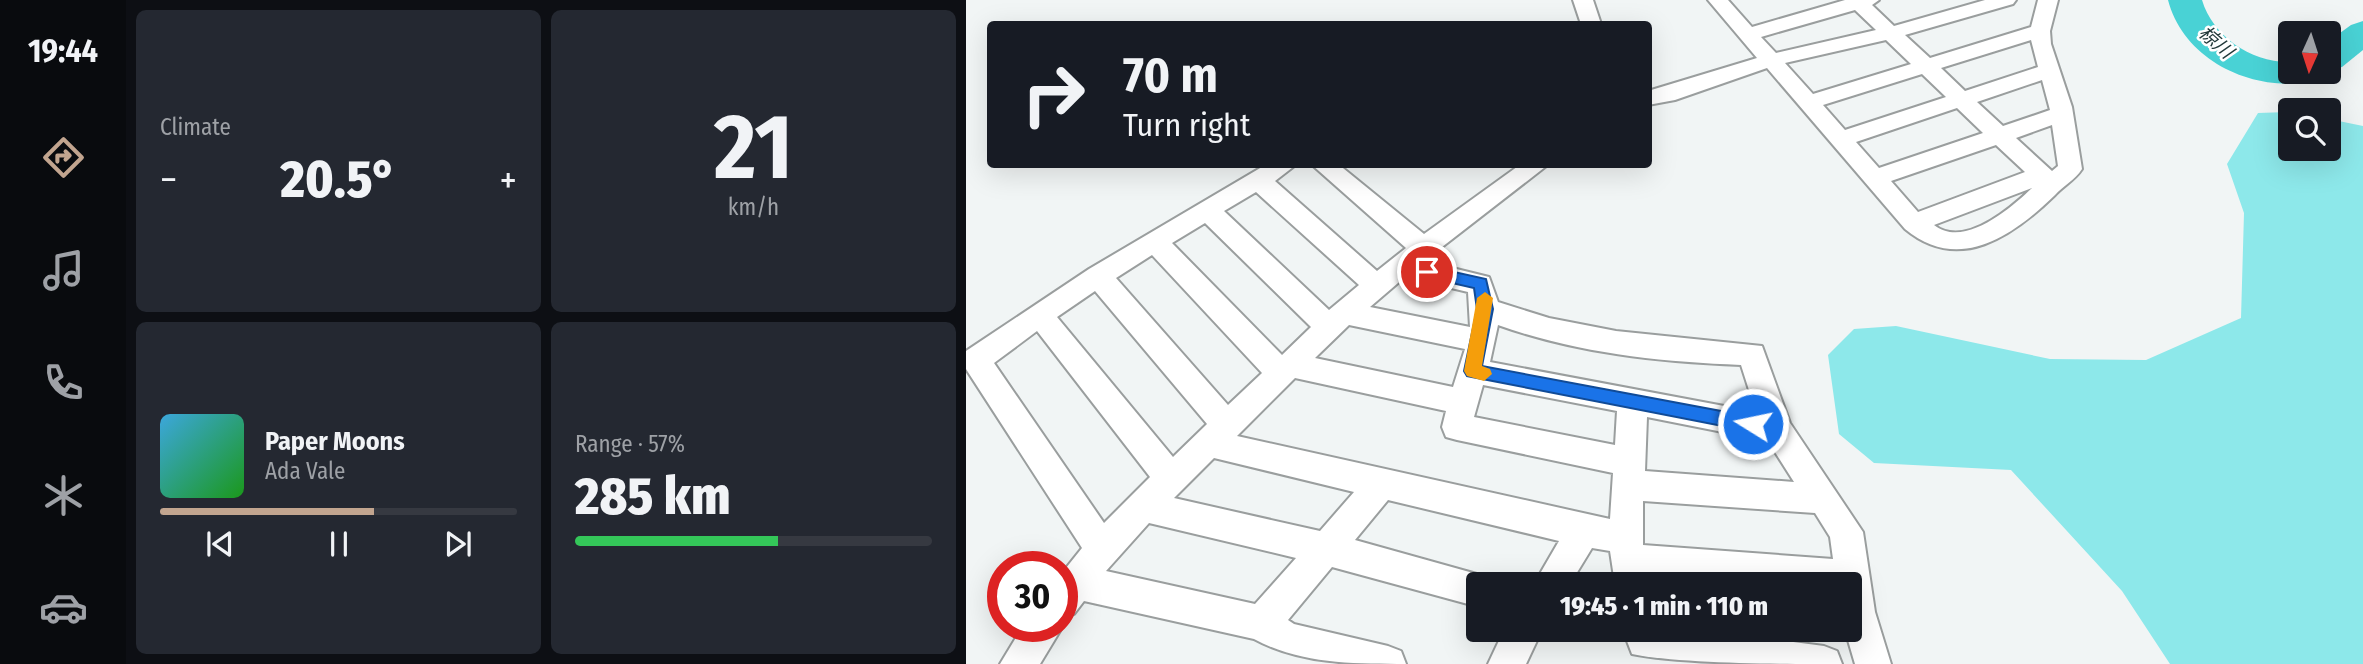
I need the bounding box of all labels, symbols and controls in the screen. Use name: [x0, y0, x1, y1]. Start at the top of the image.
water label: 椋川: [2194, 21, 2239, 64]
north arrow: [2278, 21, 2342, 84]
map controls: [2278, 21, 2341, 161]
text: 19:44: [28, 32, 98, 70]
text: 70 m: [1123, 46, 1218, 105]
icon: right: [1008, 49, 1099, 140]
text: 21: [714, 93, 793, 202]
button: search: [2278, 98, 2341, 161]
text: Turn right: [1123, 106, 1250, 144]
text: Climate: [160, 113, 231, 141]
icon: directions: [39, 133, 88, 182]
text: 20.5°: [281, 148, 396, 211]
text: −: [160, 157, 177, 203]
text: +: [500, 157, 517, 203]
text: km/h: [728, 193, 779, 221]
pin: [1397, 242, 1457, 302]
icon: music: [39, 246, 88, 295]
icon: arrive: [1408, 253, 1446, 291]
icon: phone: [39, 358, 88, 407]
position arrow: [1716, 387, 1790, 461]
text: Paper Moons: [265, 426, 405, 457]
text: Range · 57%: [575, 430, 685, 458]
text: Ada Vale: [265, 457, 345, 485]
text: 285 km: [575, 465, 731, 528]
icon: climate: [39, 471, 88, 520]
icon: previous: [201, 525, 239, 563]
icon: pause: [320, 525, 358, 563]
icon: next: [439, 525, 477, 563]
speed limit sign: 30: [987, 551, 1078, 642]
icon: car: [39, 583, 88, 632]
text: 19:45 · 1 min · 110 m: [1560, 591, 1768, 622]

